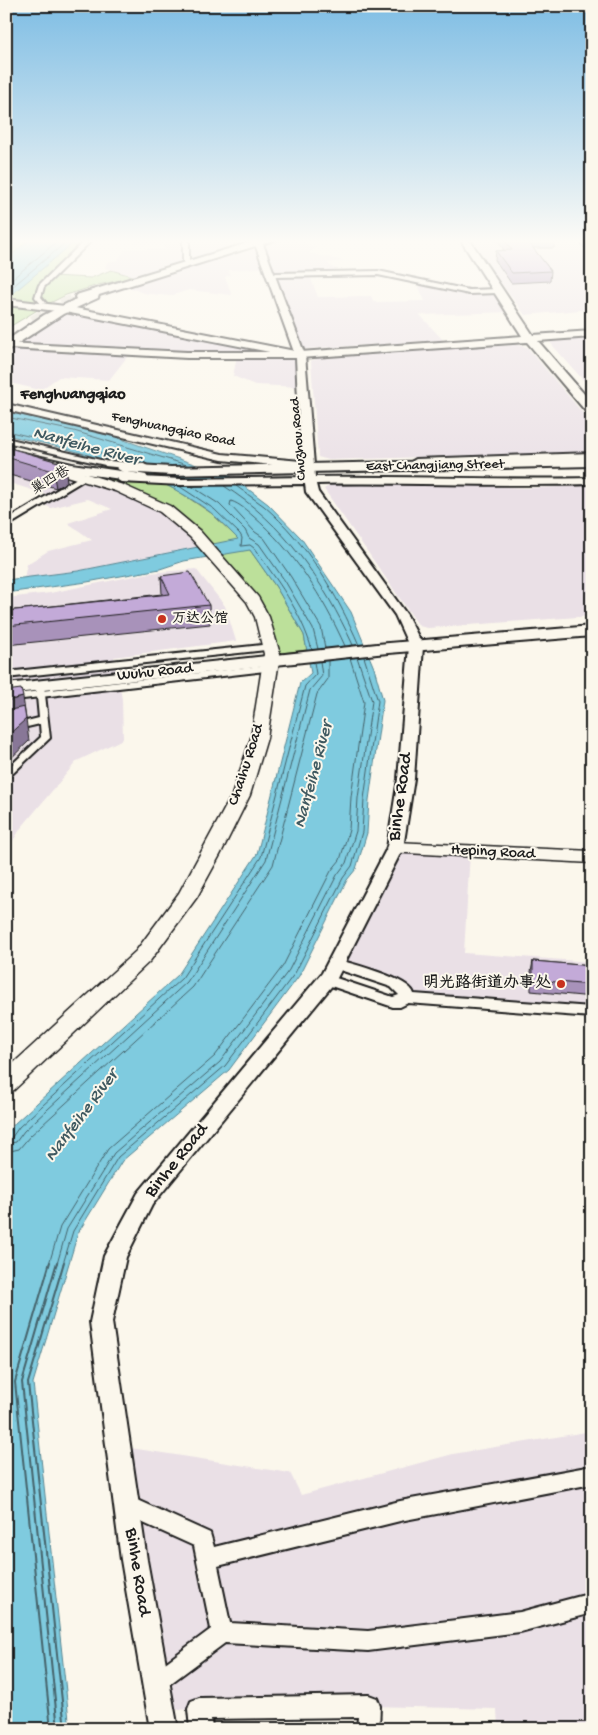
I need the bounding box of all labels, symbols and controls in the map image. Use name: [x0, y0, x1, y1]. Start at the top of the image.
district label: Fenghuangqiao: [19, 386, 126, 405]
street label: Chuzhou Road: [287, 395, 311, 481]
street label: Fenghuangqiao Road: [109, 408, 238, 452]
water label: Nanfeihe River: [31, 423, 145, 472]
street label: East Changjiang Street: [366, 456, 506, 476]
street label: 巢四巷: [28, 462, 74, 499]
place label: 万达公馆: [172, 611, 228, 628]
marker: 万达公馆: [156, 613, 168, 625]
street label: Wuhu Road: [116, 659, 195, 686]
water label: Nanfeihe River: [290, 716, 339, 830]
street label: Chaihu Road: [225, 720, 270, 808]
street label: Binhe Road: [383, 750, 419, 844]
street label: Heping Road: [450, 841, 537, 865]
place label: 明光路街道办事处: [423, 973, 552, 994]
marker: 明光路街道办事处: [555, 978, 567, 990]
water label: Nanfeihe River: [41, 1063, 125, 1166]
street label: Binhe Road: [139, 1118, 215, 1204]
street label: Binhe Road: [119, 1525, 156, 1620]

